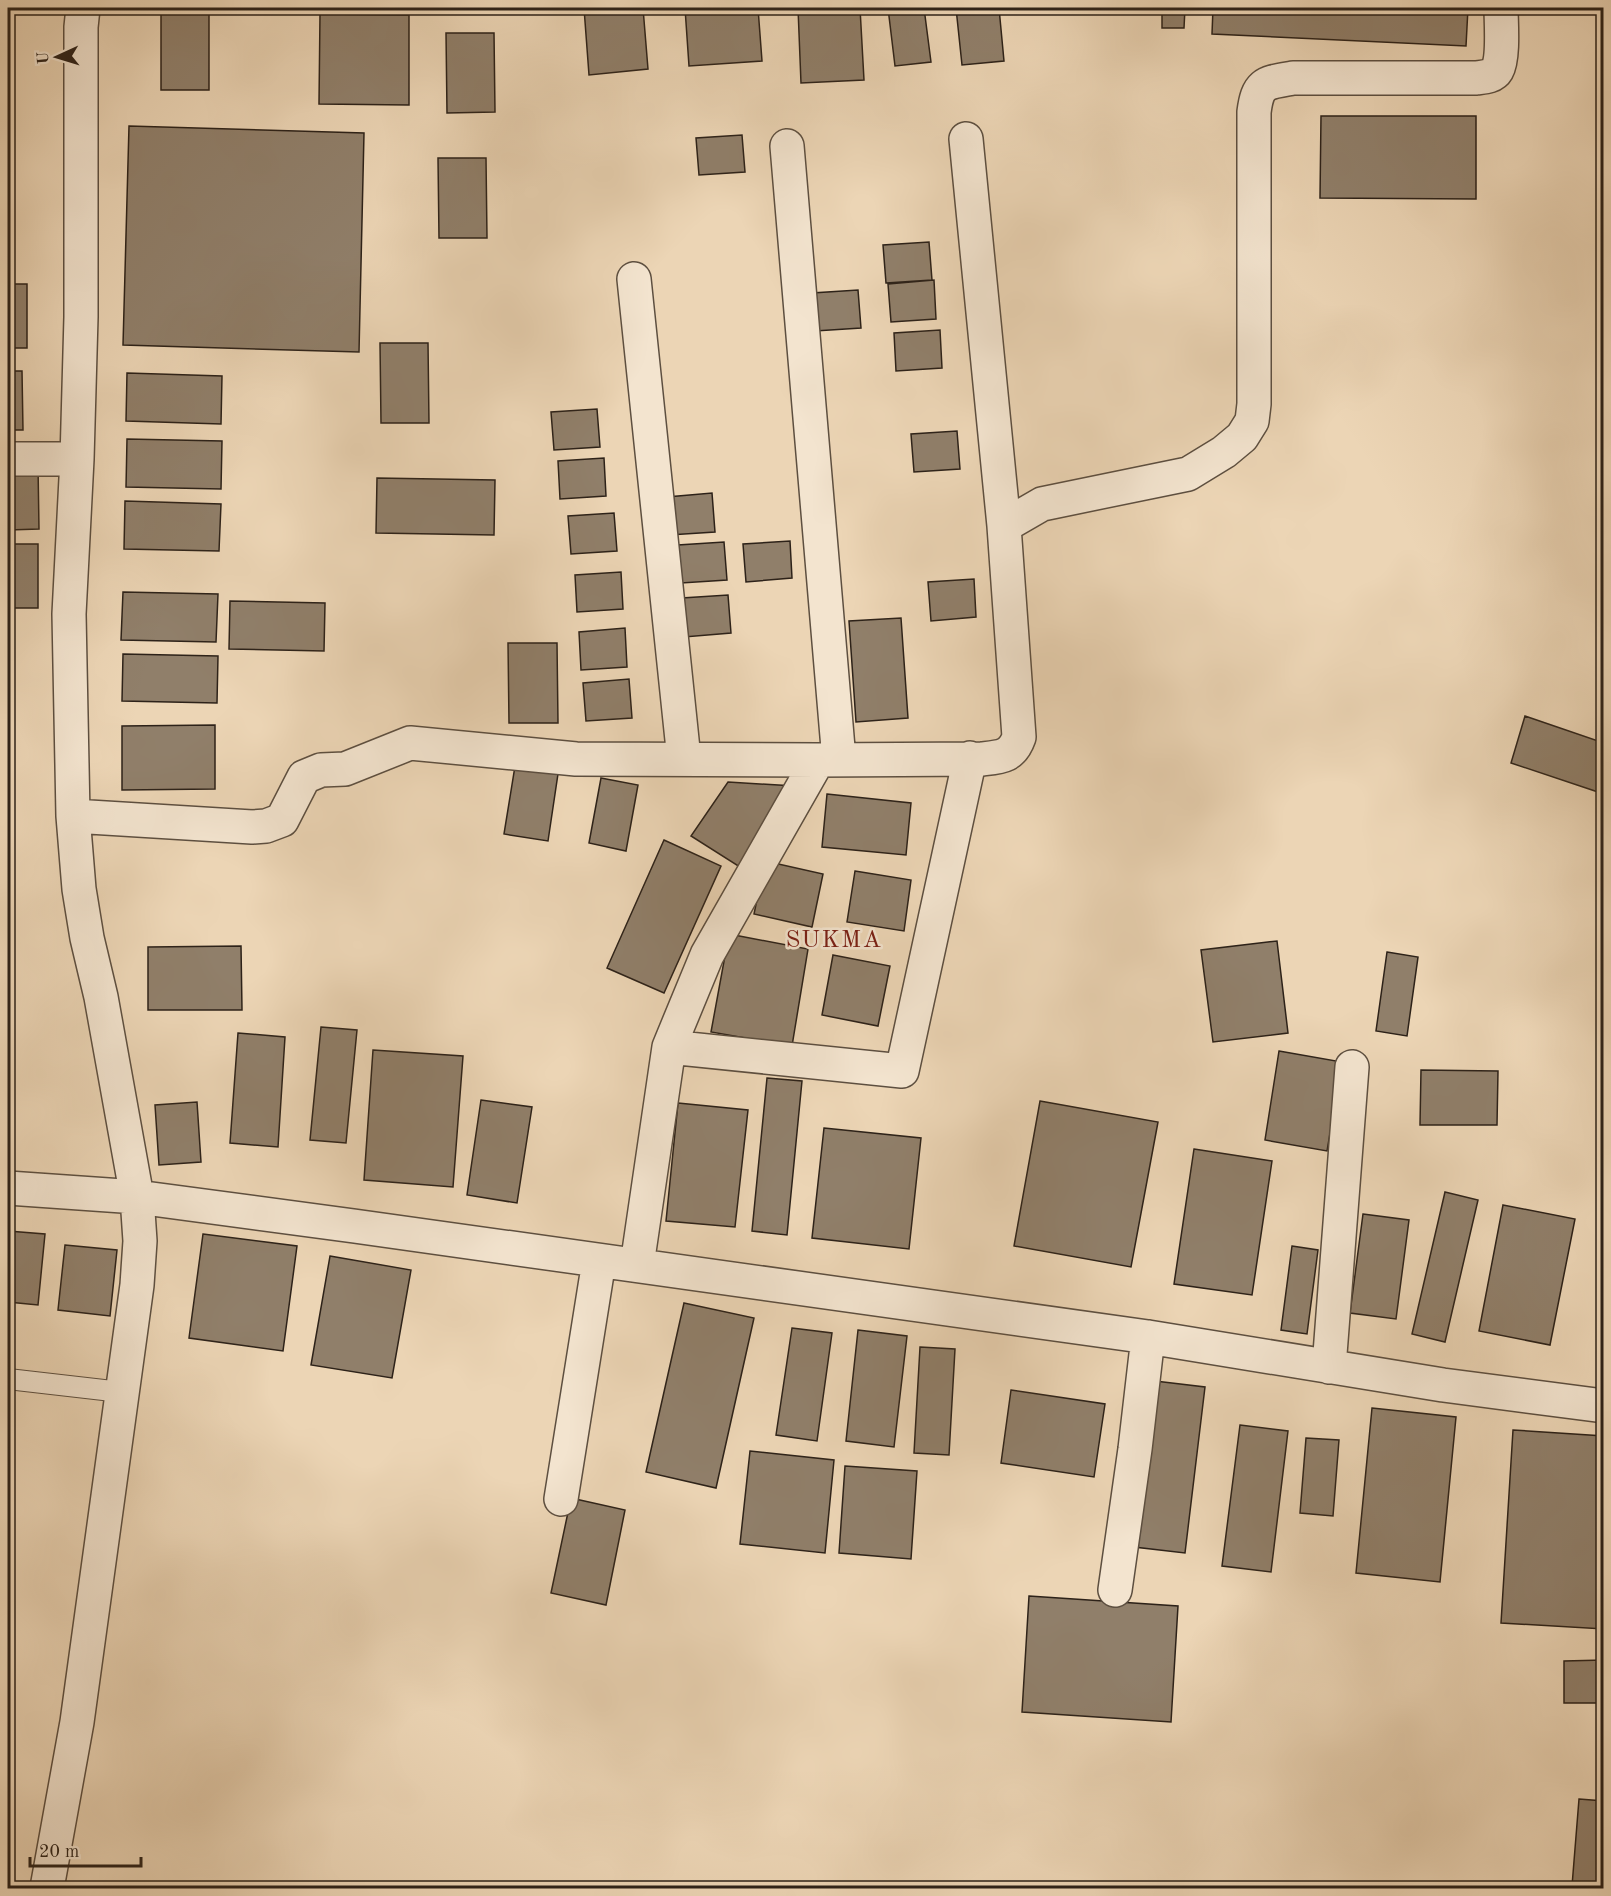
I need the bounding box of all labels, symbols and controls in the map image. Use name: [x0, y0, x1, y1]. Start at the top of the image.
north arrow: [27, 27, 87, 87]
text: U: [36, 51, 52, 65]
district label: SUKMA: [785, 929, 883, 953]
scale bar: [30, 1830, 141, 1868]
text: 20 m: [39, 1843, 79, 1861]

